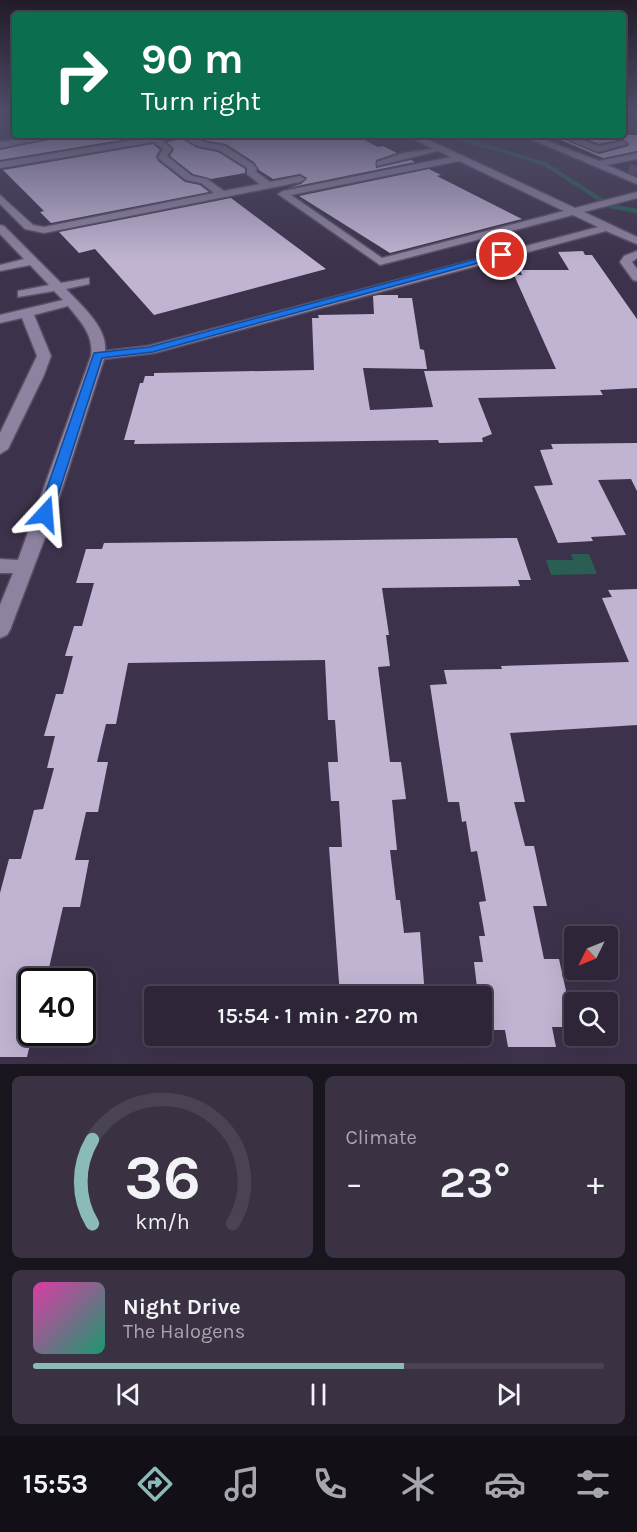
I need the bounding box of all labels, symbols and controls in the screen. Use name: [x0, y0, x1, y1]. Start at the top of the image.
text: 90 m: [141, 34, 244, 84]
icon: right: [42, 36, 120, 114]
text: Turn right: [141, 85, 261, 117]
pin: [476, 229, 527, 280]
icon: arrive: [485, 238, 518, 271]
position arrow: [13, 482, 77, 546]
north arrow: [564, 926, 618, 980]
map controls: [564, 926, 618, 1046]
speed limit sign: 40: [18, 968, 96, 1046]
button: search: [564, 992, 618, 1046]
text: 15:54 · 1 min · 270 m: [217, 1003, 419, 1029]
text: Climate: [346, 1126, 417, 1149]
text: 36: [124, 1141, 201, 1214]
text: 23°: [439, 1156, 510, 1208]
text: −: [346, 1164, 363, 1202]
text: +: [587, 1164, 604, 1202]
text: km/h: [135, 1209, 189, 1234]
text: Night Drive: [123, 1294, 241, 1320]
text: The Halogens: [123, 1320, 245, 1343]
icon: previous: [112, 1378, 145, 1411]
icon: pause: [302, 1378, 335, 1411]
icon: next: [492, 1378, 525, 1411]
icon: directions: [134, 1463, 176, 1505]
icon: music: [221, 1463, 263, 1505]
icon: phone: [309, 1463, 351, 1505]
icon: climate: [397, 1463, 439, 1505]
icon: car: [484, 1463, 526, 1505]
icon: filters: [572, 1463, 614, 1505]
text: 15:53: [23, 1468, 88, 1500]

